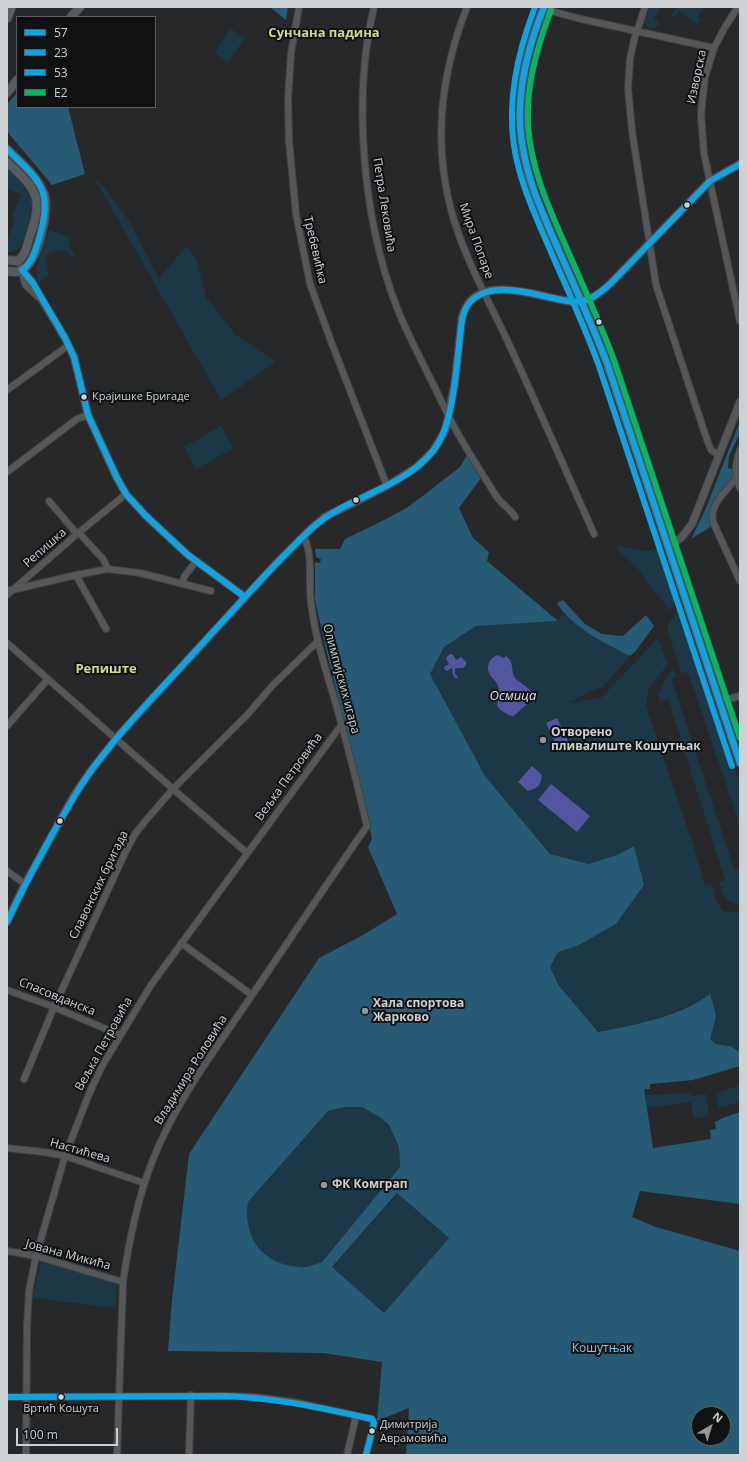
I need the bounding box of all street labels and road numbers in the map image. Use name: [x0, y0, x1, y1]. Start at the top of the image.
street label: Изворска: [684, 49, 710, 105]
street label: Петра Лековића: [369, 157, 399, 253]
street label: Мира Попаре: [456, 201, 496, 281]
street label: Требевићка: [300, 215, 330, 285]
street label: Репишка: [20, 525, 70, 571]
street label: Олимпијских игара: [319, 622, 363, 736]
street label: Вељка Петровића: [252, 730, 326, 824]
street label: Славонских бригада: [66, 828, 132, 942]
street label: Спасовданска: [17, 975, 97, 1019]
street label: Вељка Петровића: [72, 995, 136, 1093]
street label: Владимира Роловића: [151, 1013, 231, 1127]
street label: Настићева: [48, 1136, 112, 1166]
street label: Јована Микића: [24, 1237, 112, 1273]

